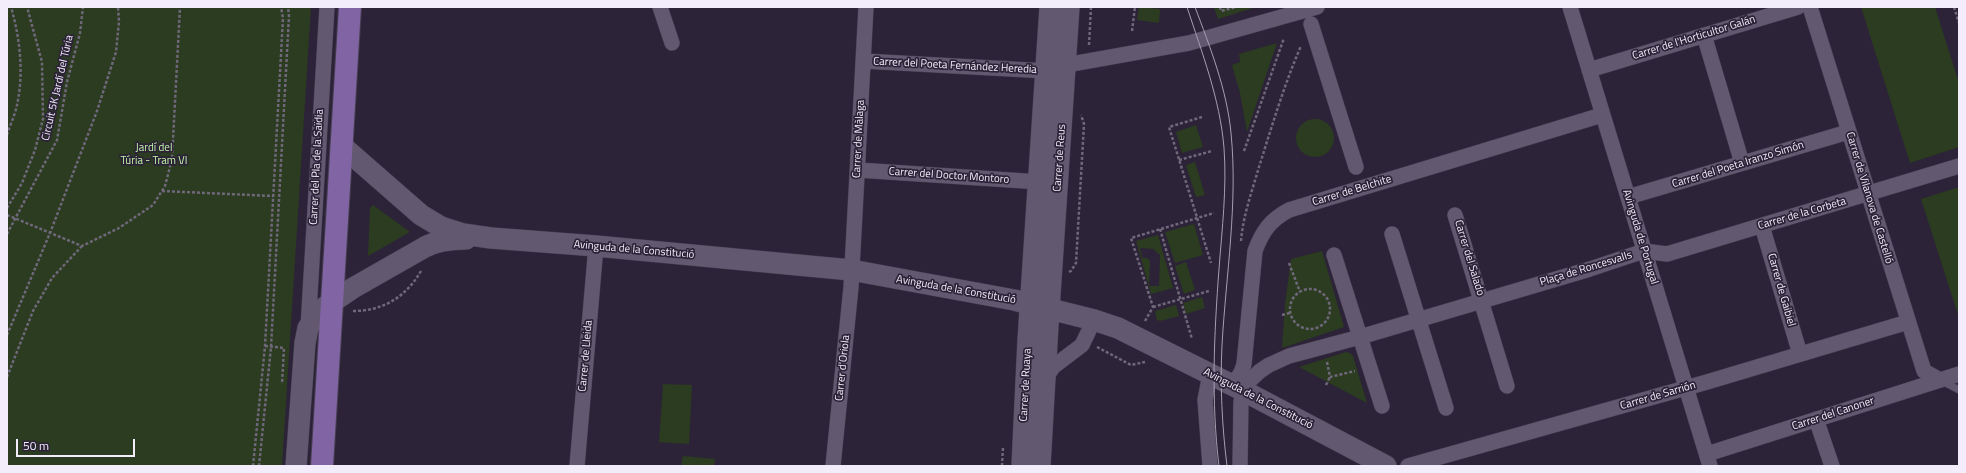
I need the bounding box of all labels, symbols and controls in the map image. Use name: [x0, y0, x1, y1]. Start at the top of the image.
street label: Carrer de l'Horticultor Galán: [1631, 13, 1757, 63]
street label: Circuit 5K Jardí del Túria: [39, 34, 77, 142]
street label: Carrer del Poeta Fernández Heredia: [873, 55, 1037, 77]
street label: Carrer de Màlaga: [850, 99, 868, 179]
street label: Carrer del Pla de la Saïdia: [307, 109, 327, 225]
street label: Carrer de Reus: [1051, 124, 1069, 192]
street label: Carrer de Vilanova de Castelló: [1843, 131, 1895, 265]
street label: Carrer del Poeta Iranzo Simón: [1671, 139, 1805, 191]
park label: Jardí del Túria - Tram VI: [121, 141, 187, 167]
street label: Carrer del Doctor Montoro: [888, 165, 1010, 187]
street label: Carrer de Belchite: [1311, 173, 1393, 209]
street label: Avinguda de Portugal: [1619, 188, 1661, 286]
street label: Carrer de la Corbeta: [1756, 195, 1848, 233]
street label: Carrer del Salado: [1451, 219, 1487, 297]
street label: Avinguda de la Constitució: [573, 238, 695, 262]
street label: Plaça de Roncesvalls: [1538, 249, 1634, 289]
street label: Carrer de Gaibiel: [1764, 252, 1798, 328]
street label: Avinguda de la Constitució: [895, 273, 1017, 307]
street label: Carrer de Lleida: [576, 320, 596, 392]
street label: Carrer d'Oriola: [833, 334, 853, 402]
street label: Carrer de Ruaya: [1017, 348, 1035, 422]
street label: Avinguda de la Constitució: [1201, 366, 1315, 432]
street label: Carrer de Sarrión: [1619, 379, 1697, 413]
street label: Carrer del Canoner: [1790, 394, 1876, 434]
scale bar: [18, 431, 137, 457]
text: 50 m: [23, 436, 49, 455]

